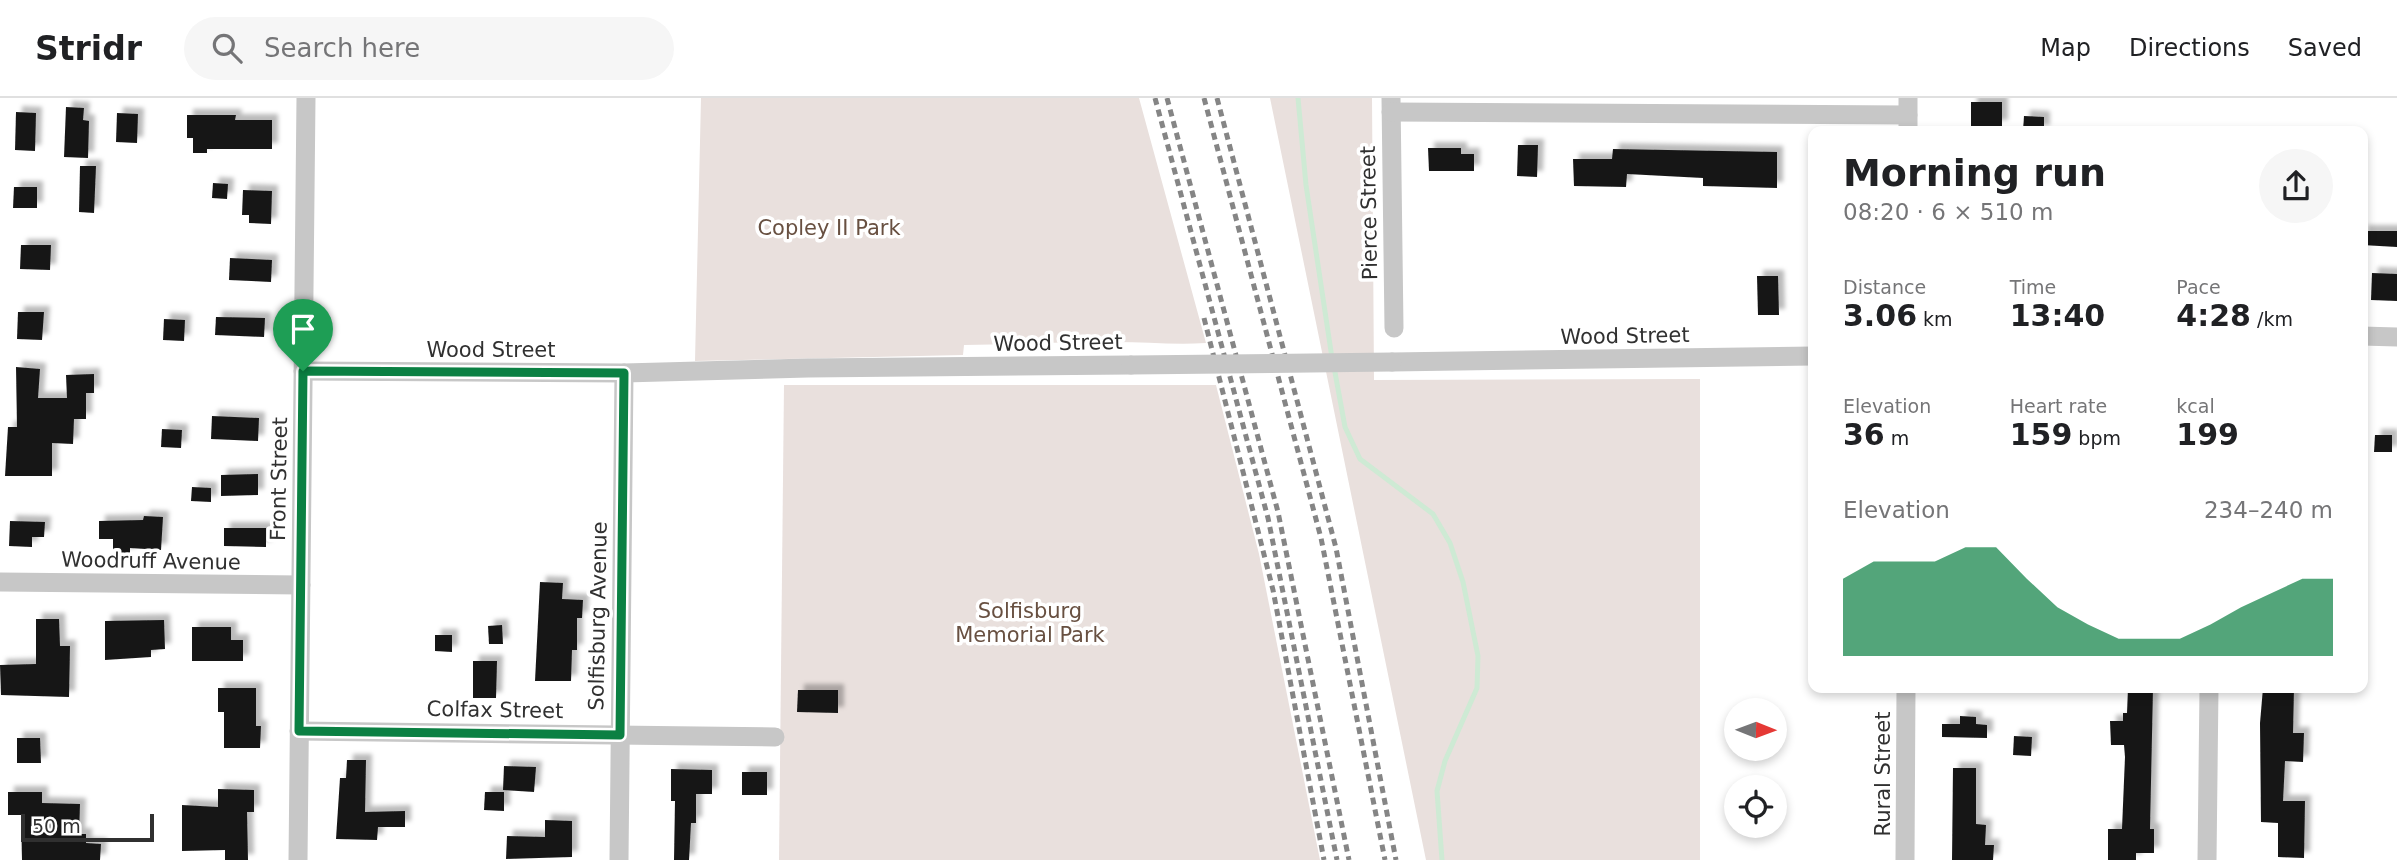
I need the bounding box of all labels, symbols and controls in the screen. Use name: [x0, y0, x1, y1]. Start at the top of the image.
search box: [184, 17, 674, 80]
text: Stridr: [35, 29, 142, 68]
icon: search: [208, 29, 246, 67]
text: Search here: [264, 33, 420, 63]
text: Map: [2040, 34, 2091, 62]
text: Directions: [2129, 34, 2250, 62]
text: Saved: [2288, 34, 2362, 62]
street label: Pierce Street: [1356, 146, 1382, 280]
button: share: [2259, 149, 2333, 223]
text: Morning run: [1843, 151, 2106, 195]
text: 08:20 · 6 × 510 m: [1843, 199, 2053, 225]
park label: Copley II Park: [757, 216, 901, 240]
text: Distance: [1843, 276, 1926, 298]
text: Time: [2010, 276, 2056, 298]
text: Pace: [2176, 276, 2221, 298]
text: 3.06: [1843, 298, 1917, 333]
text: 13:40: [2010, 298, 2105, 333]
text: 4:28: [2176, 298, 2251, 333]
pin: [273, 299, 333, 371]
text: km: [1917, 308, 1953, 330]
text: /km: [2251, 308, 2293, 330]
icon: arrive: [284, 310, 322, 348]
street label: Wood Street: [1560, 323, 1690, 349]
street label: Wood Street: [993, 330, 1123, 356]
street label: Wood Street: [426, 338, 556, 362]
text: Elevation: [1843, 395, 1931, 417]
text: Heart rate: [2010, 395, 2107, 417]
text: kcal: [2176, 395, 2215, 417]
street label: Front Street: [266, 417, 292, 541]
text: 36: [1843, 417, 1885, 452]
text: 159: [2010, 417, 2072, 452]
text: 199: [2176, 417, 2239, 452]
text: m: [1885, 427, 1909, 449]
text: bpm: [2072, 427, 2121, 449]
text: Elevation: [1843, 497, 1950, 523]
text: 234–240 m: [2204, 497, 2333, 523]
street label: Solfisburg Avenue: [584, 521, 612, 711]
street label: Woodruff Avenue: [61, 547, 241, 575]
park label: Solfisburg Memorial Park: [955, 599, 1106, 647]
street label: Colfax Street: [427, 697, 563, 723]
north arrow: [1724, 698, 1787, 761]
map controls: [1724, 698, 1787, 838]
street label: Rural Street: [1871, 712, 1895, 836]
button: locate: [1724, 775, 1787, 838]
scale bar: [21, 811, 154, 843]
text: 50 m: [32, 815, 81, 837]

